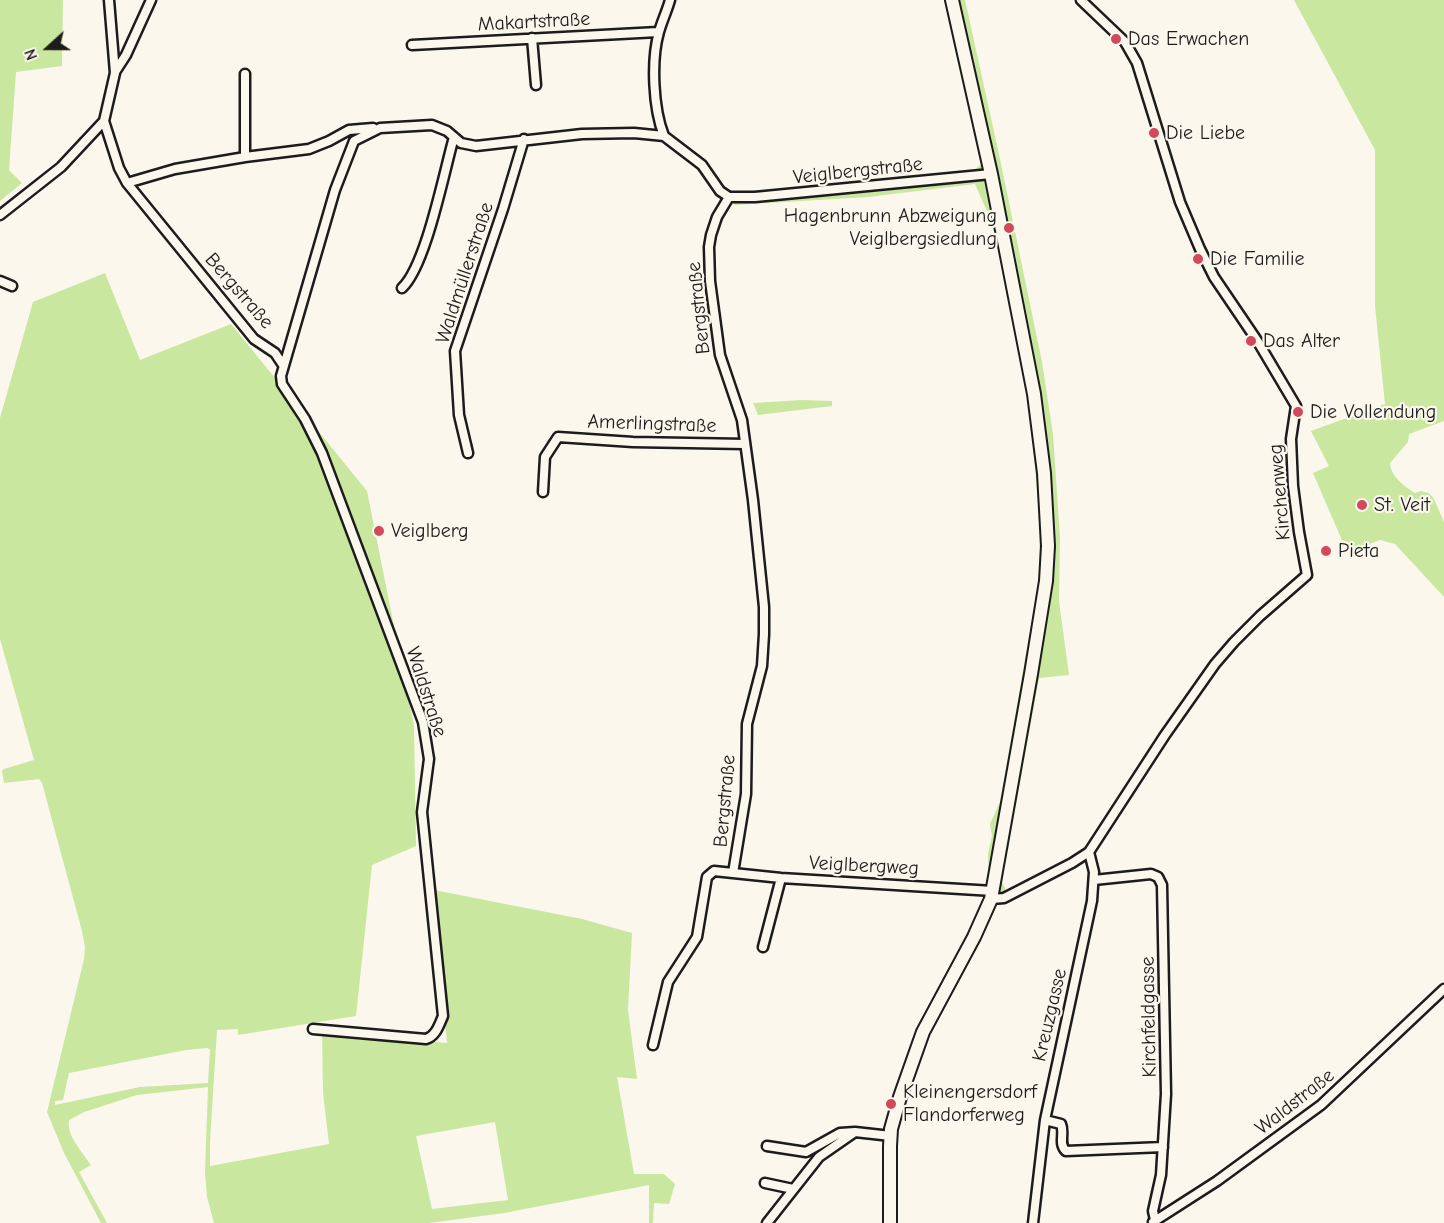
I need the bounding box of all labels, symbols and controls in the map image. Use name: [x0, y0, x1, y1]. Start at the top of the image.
street label: Makartstraße: [477, 7, 591, 37]
north arrow: [18, 18, 78, 78]
place label: Das Erwachen: [1128, 27, 1249, 51]
marker: Das Erwachen: [1109, 32, 1123, 46]
text: N: [21, 46, 41, 63]
place label: Die Liebe: [1166, 121, 1245, 145]
marker: Die Liebe: [1147, 126, 1161, 140]
street label: Veiglbergstraße: [792, 152, 924, 190]
street label: Waldmüllerstraße: [431, 199, 499, 347]
place label: Hagenbrunn Abzweigung Veiglbergsiedlung: [784, 204, 997, 251]
marker: Hagenbrunn Abzweigung Veiglbergsiedlung: [1002, 221, 1016, 235]
place label: Die Familie: [1210, 247, 1305, 271]
street label: Bergstraße: [199, 248, 279, 334]
marker: Die Familie: [1191, 252, 1205, 266]
street label: Bergstraße: [682, 261, 716, 355]
place label: Das Alter: [1263, 329, 1340, 353]
marker: Das Alter: [1244, 334, 1258, 348]
place label: Die Vollendung: [1310, 400, 1436, 424]
marker: Die Vollendung: [1291, 405, 1305, 419]
street label: Amerlingstraße: [587, 410, 717, 438]
street label: Kirchenweg: [1264, 443, 1296, 541]
place label: St. Veit: [1374, 493, 1430, 517]
marker: St. Veit: [1355, 498, 1369, 512]
place label: Veiglberg: [391, 519, 469, 543]
marker: Veiglberg: [372, 524, 386, 538]
place label: Pieta: [1338, 539, 1379, 563]
marker: Pieta: [1319, 544, 1333, 558]
street label: Waldstraße: [400, 644, 452, 740]
street label: Bergstraße: [709, 754, 741, 848]
street label: Veiglbergweg: [808, 851, 920, 881]
street label: Kirchfeldgasse: [1136, 956, 1162, 1078]
street label: Kreuzgasse: [1028, 966, 1072, 1064]
street label: Waldstraße: [1251, 1064, 1339, 1140]
place label: Kleinengersdorf Flandorferweg: [903, 1080, 1037, 1127]
marker: Kleinengersdorf Flandorferweg: [884, 1097, 898, 1111]

